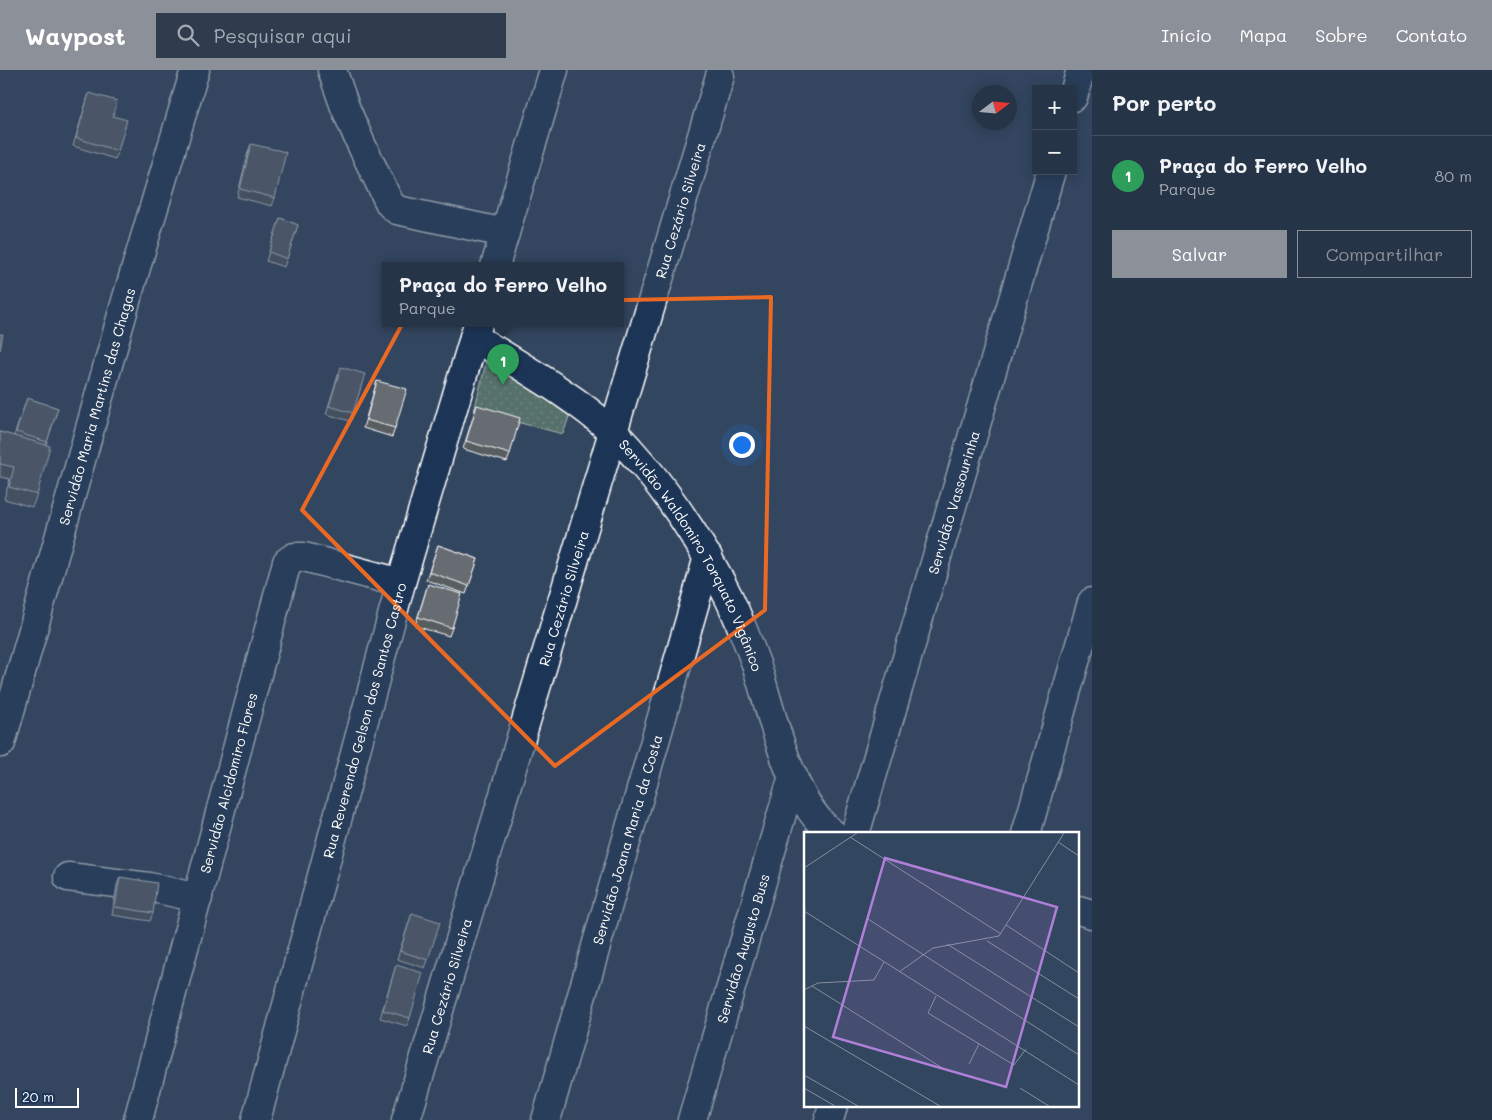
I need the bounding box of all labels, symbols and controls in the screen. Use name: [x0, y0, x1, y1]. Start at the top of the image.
search box: [156, 13, 506, 58]
text: Waypost: [25, 20, 126, 51]
icon: search: [174, 21, 202, 49]
text: Pesquisar aqui: [214, 23, 352, 48]
text: Início: [1161, 23, 1211, 47]
text: Mapa: [1239, 23, 1287, 47]
text: Sobre: [1315, 23, 1368, 47]
text: Contato: [1396, 23, 1467, 47]
north arrow: [972, 85, 1017, 130]
map controls: [1032, 85, 1077, 175]
button: +: [1032, 85, 1077, 130]
text: Por perto: [1112, 89, 1216, 116]
button: −: [1032, 130, 1077, 175]
street label: Rua Cezário Silveira: [650, 140, 709, 281]
text: Praça do Ferro Velho: [1159, 153, 1367, 178]
text: 1: [1124, 165, 1132, 186]
text: 80 m: [1435, 165, 1472, 186]
text: Parque: [1159, 178, 1216, 199]
button: Salvar: [1112, 230, 1287, 278]
button: Compartilhar: [1297, 230, 1472, 278]
popup: [382, 262, 624, 327]
text: Praça do Ferro Velho: [399, 272, 607, 297]
street label: Servidão Maria Martins das Chagas: [54, 285, 139, 527]
text: Parque: [399, 297, 456, 318]
pin: 1: [487, 344, 519, 385]
street label: Servidão Vassourinha: [923, 428, 983, 576]
your location: [729, 432, 755, 458]
street label: Servidão Waldomiro Torquato Vigânico: [615, 435, 767, 674]
street label: Rua Cezário Silveira: [534, 528, 592, 668]
street label: Rua Reverendo Gelson dos Santos Castro: [318, 581, 410, 860]
street label: Servidão Alcidomiro Flores: [195, 690, 261, 875]
street label: Servidão Joana Maria da Costa: [587, 732, 666, 947]
inset map: [804, 832, 1080, 1108]
street label: Servidão Augusto Buss: [712, 871, 773, 1025]
street label: Rua Cezário Silveira: [417, 916, 476, 1056]
scale bar: [15, 1085, 79, 1108]
text: 20 m: [22, 1087, 54, 1106]

